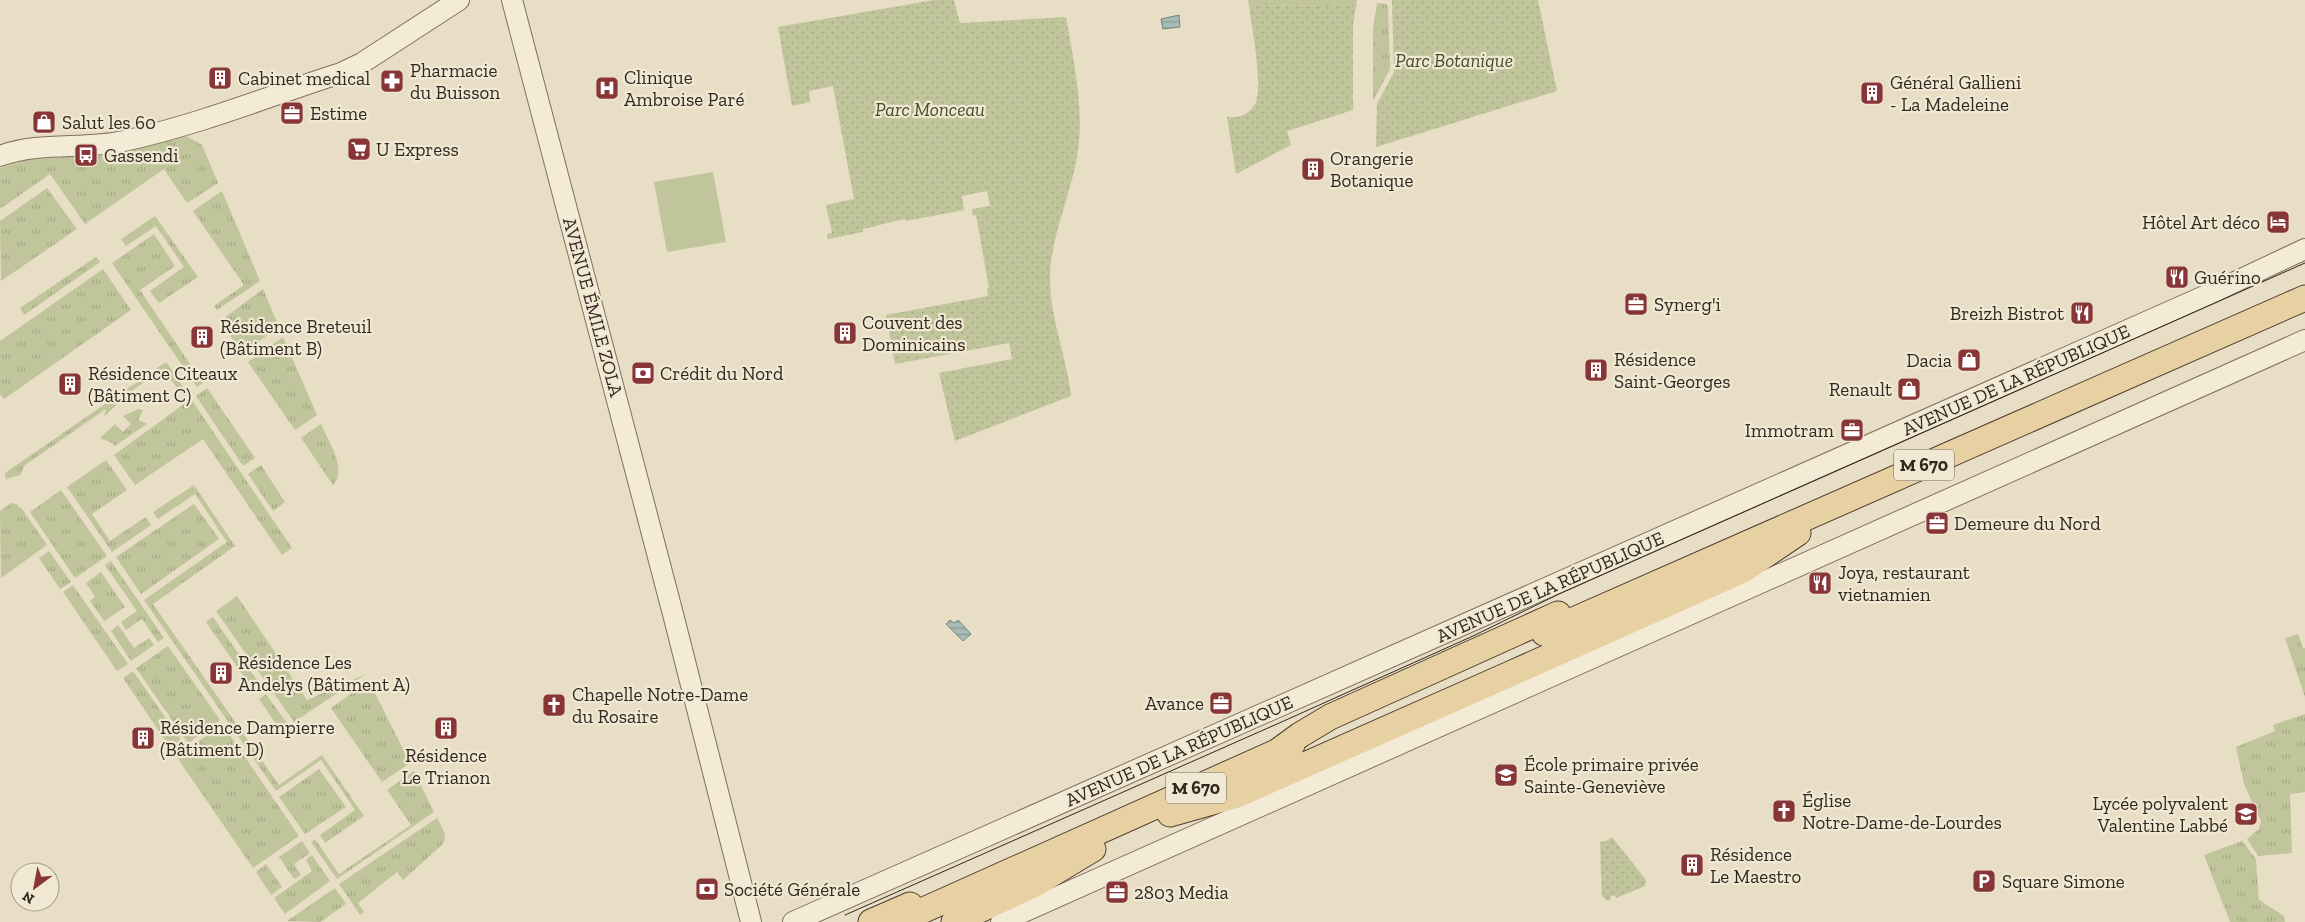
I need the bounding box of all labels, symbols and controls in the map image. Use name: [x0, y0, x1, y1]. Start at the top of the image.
park label: Parc Botanique: [1395, 49, 1513, 72]
place label: Pharmacie du Buisson: [410, 59, 500, 104]
building icon: Cabinet medical: [207, 65, 233, 91]
place label: Clinique Ambroise Paré: [624, 66, 744, 111]
place label: Cabinet medical: [238, 67, 370, 90]
pharmacy icon: Pharmacie du Buisson: [379, 68, 405, 94]
place label: Général Gallieni - La Madeleine: [1890, 71, 2021, 116]
hospital icon: Clinique Ambroise Paré: [594, 75, 620, 101]
building icon: Général Gallieni - La Madeleine: [1859, 80, 1885, 106]
park label: Parc Monceau: [875, 98, 985, 121]
office icon: Estime: [279, 100, 305, 126]
place label: Estime: [310, 102, 367, 125]
shop icon: Salut les 60: [31, 109, 57, 135]
place label: Salut les 60: [62, 111, 156, 134]
supermarket icon: U Express: [346, 136, 372, 162]
place label: U Express: [376, 138, 459, 161]
bus stop icon: Gassendi: [73, 142, 99, 168]
place label: Gassendi: [104, 144, 179, 167]
place label: Orangerie Botanique: [1330, 147, 1414, 192]
building icon: Orangerie Botanique: [1300, 156, 1326, 182]
hotel icon: Hôtel Art déco: [2265, 209, 2291, 235]
place label: Hôtel Art déco: [2142, 211, 2260, 234]
street label: AVENUE ÉMILE ZOLA: [558, 215, 628, 400]
restaurant icon: Guérino: [2164, 264, 2190, 290]
place label: Guérino: [2194, 266, 2261, 289]
office icon: Synerg'i: [1623, 291, 1649, 317]
place label: Synerg'i: [1654, 293, 1721, 316]
restaurant icon: Breizh Bistrot: [2069, 300, 2095, 326]
place label: Breizh Bistrot: [1950, 302, 2064, 325]
place label: Couvent des Dominicains: [862, 311, 966, 356]
place label: Résidence Breteuil (Bâtiment B): [220, 315, 372, 360]
street label: AVENUE DE LA RÉPUBLIQUE: [1899, 319, 2133, 441]
building icon: Couvent des Dominicains: [832, 320, 858, 346]
building icon: Résidence Breteuil (Bâtiment B): [189, 324, 215, 350]
shop icon: Dacia: [1956, 347, 1982, 373]
place label: Résidence Saint-Georges: [1614, 348, 1731, 393]
place label: Dacia: [1906, 349, 1952, 372]
building icon: Résidence Saint-Georges: [1583, 357, 1609, 383]
bank icon: Crédit du Nord: [630, 360, 656, 386]
place label: Résidence Citeaux (Bâtiment C): [88, 362, 238, 407]
place label: Crédit du Nord: [660, 362, 784, 385]
building icon: Résidence Citeaux (Bâtiment C): [57, 371, 83, 397]
shop icon: Renault: [1896, 376, 1922, 402]
place label: Renault: [1829, 378, 1892, 401]
office icon: Immotram: [1839, 417, 1865, 443]
place label: Immotram: [1745, 419, 1835, 442]
road number: M 670: [1894, 450, 1954, 480]
office icon: Demeure du Nord: [1924, 510, 1950, 536]
place label: Demeure du Nord: [1954, 512, 2101, 535]
street label: AVENUE DE LA RÉPUBLIQUE: [1433, 526, 1667, 648]
place label: Joya, restaurant vietnamien: [1838, 561, 1970, 606]
restaurant icon: Joya, restaurant vietnamien: [1807, 570, 1833, 596]
place label: Résidence Les Andelys (Bâtiment A): [238, 651, 410, 696]
building icon: Résidence Les Andelys (Bâtiment A): [208, 660, 234, 686]
place label: Chapelle Notre-Dame du Rosaire: [572, 683, 748, 728]
street label: AVENUE DE LA RÉPUBLIQUE: [1062, 690, 1296, 812]
office icon: Avance: [1208, 690, 1234, 716]
church icon: Chapelle Notre-Dame du Rosaire: [541, 692, 567, 718]
place label: Avance: [1145, 692, 1204, 715]
building icon: Résidence Le Trianon: [433, 715, 459, 741]
place label: Résidence Dampierre (Bâtiment D): [160, 716, 335, 761]
building icon: Résidence Dampierre (Bâtiment D): [130, 725, 156, 751]
place label: Résidence Le Trianon: [402, 744, 490, 789]
place label: École primaire privée Sainte-Geneviève: [1524, 753, 1699, 798]
school or university icon: École primaire privée Sainte-Geneviève: [1493, 762, 1519, 788]
road number: M 670: [1166, 772, 1226, 804]
place label: Église Notre-Dame-de-Lourdes: [1802, 789, 2002, 834]
place label: Lycée polyvalent Valentine Labbé: [2092, 792, 2228, 837]
church icon: Église Notre-Dame-de-Lourdes: [1771, 798, 1797, 824]
school or university icon: Lycée polyvalent Valentine Labbé: [2233, 801, 2259, 827]
place label: Résidence Le Maestro: [1710, 843, 1802, 888]
building icon: Résidence Le Maestro: [1679, 852, 1705, 878]
north arrow: [10, 862, 60, 912]
parking icon: Square Simone: [1971, 868, 1997, 894]
place label: Square Simone: [2002, 870, 2125, 893]
bank icon: Société Générale: [694, 876, 720, 902]
place label: Société Générale: [724, 878, 860, 901]
office icon: 2803 Media: [1104, 879, 1130, 905]
place label: 2803 Media: [1134, 881, 1229, 904]
text: N: [19, 887, 37, 908]

